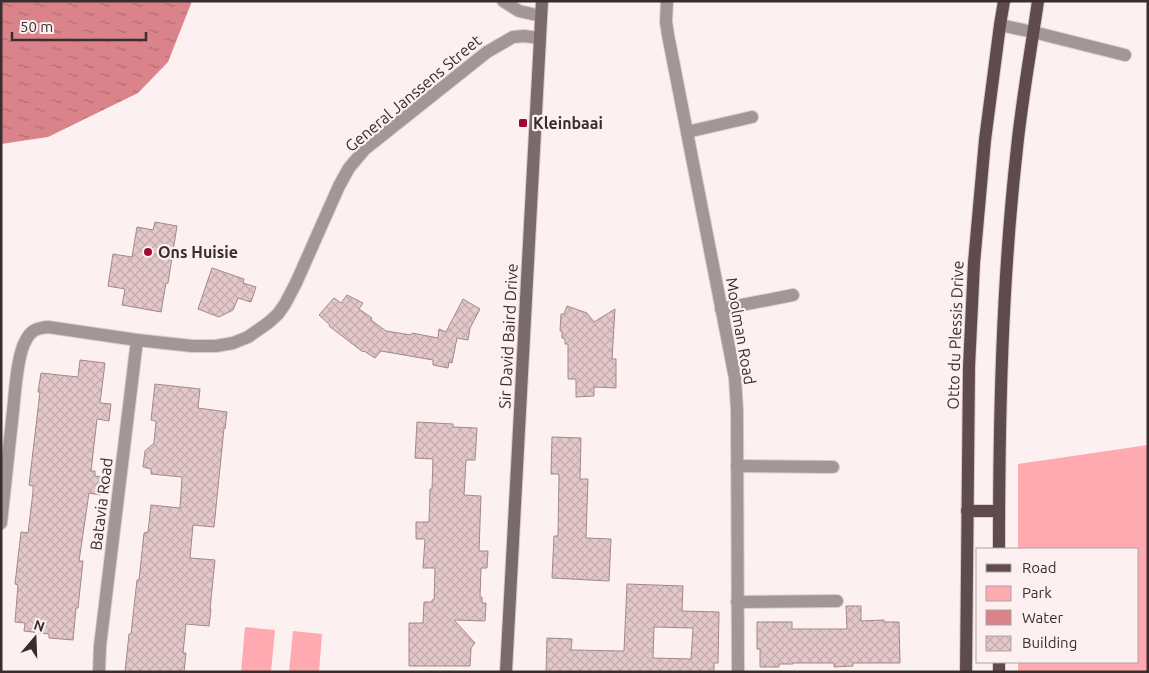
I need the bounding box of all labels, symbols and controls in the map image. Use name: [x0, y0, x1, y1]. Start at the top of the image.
scale bar: [12, 10, 146, 42]
text: 50 m: [20, 18, 53, 35]
street label: General Janssens Street: [341, 30, 485, 155]
place label: Kleinbaai: [533, 114, 603, 132]
marker: Kleinbaai: [517, 117, 529, 129]
place label: Ons Huisie: [158, 243, 238, 261]
marker: Ons Huisie: [142, 246, 154, 258]
street label: Otto du Plessis Drive: [943, 260, 967, 410]
street label: Sir David Baird Drive: [495, 263, 521, 409]
street label: Moolman Road: [723, 276, 759, 386]
street label: Batavia Road: [86, 457, 116, 551]
legend: [976, 548, 1139, 663]
text: Road: [1022, 559, 1057, 576]
text: Park: [1022, 584, 1052, 601]
text: Water: [1022, 609, 1063, 626]
north arrow: [10, 613, 60, 663]
text: N: [32, 616, 47, 635]
text: Building: [1022, 634, 1077, 651]

